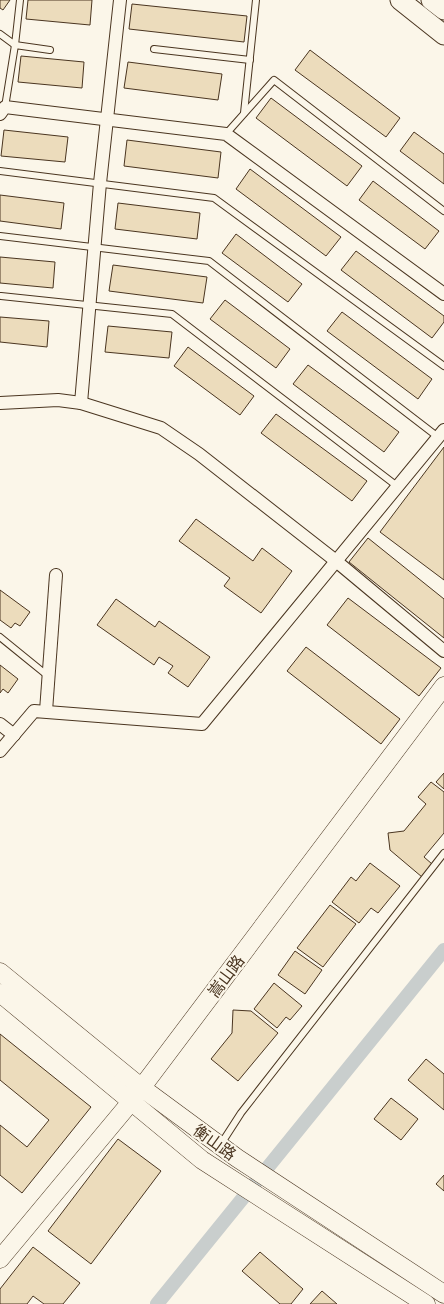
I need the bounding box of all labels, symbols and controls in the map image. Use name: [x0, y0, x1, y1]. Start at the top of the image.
street label: 嵩山路: [203, 950, 249, 1002]
street label: 衡山路: [189, 1119, 241, 1165]

